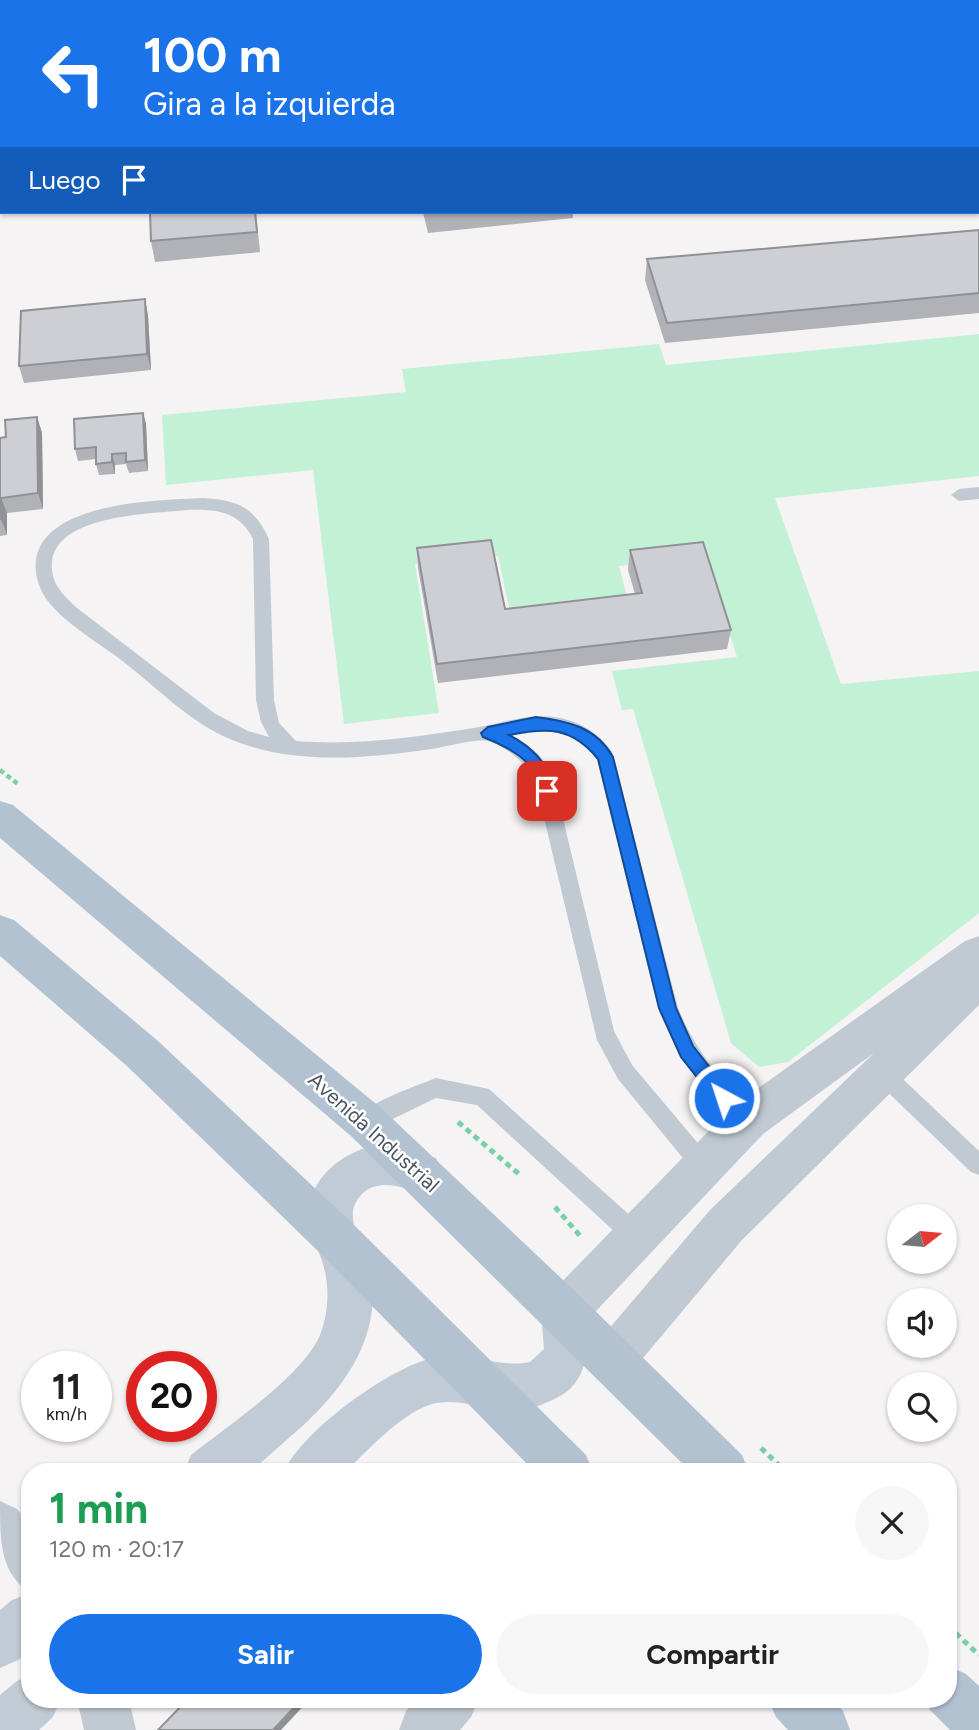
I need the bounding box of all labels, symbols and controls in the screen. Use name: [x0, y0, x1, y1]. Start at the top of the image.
text: 100 m: [143, 25, 282, 84]
icon: left: [28, 28, 119, 119]
text: Gira a la izquierda: [143, 85, 396, 123]
icon: arrive: [115, 161, 153, 199]
text: Luego: [28, 164, 101, 196]
pin: [517, 761, 577, 821]
icon: arrive: [528, 772, 566, 810]
position arrow: [687, 1061, 761, 1135]
street label: Avenida Industrial: [303, 1067, 445, 1197]
north arrow: [887, 1204, 957, 1274]
map controls: [887, 1204, 957, 1442]
button: sound: [887, 1288, 957, 1358]
speed limit sign: 20: [126, 1351, 217, 1442]
text: 11: [52, 1366, 81, 1408]
button: search: [887, 1372, 957, 1442]
text: km/h: [46, 1403, 87, 1425]
text: 1 min: [49, 1483, 148, 1534]
button: close: [855, 1486, 929, 1560]
text: 120 m · 20:17: [49, 1535, 184, 1563]
button: Salir: [49, 1614, 482, 1694]
button: Compartir: [496, 1614, 929, 1694]

